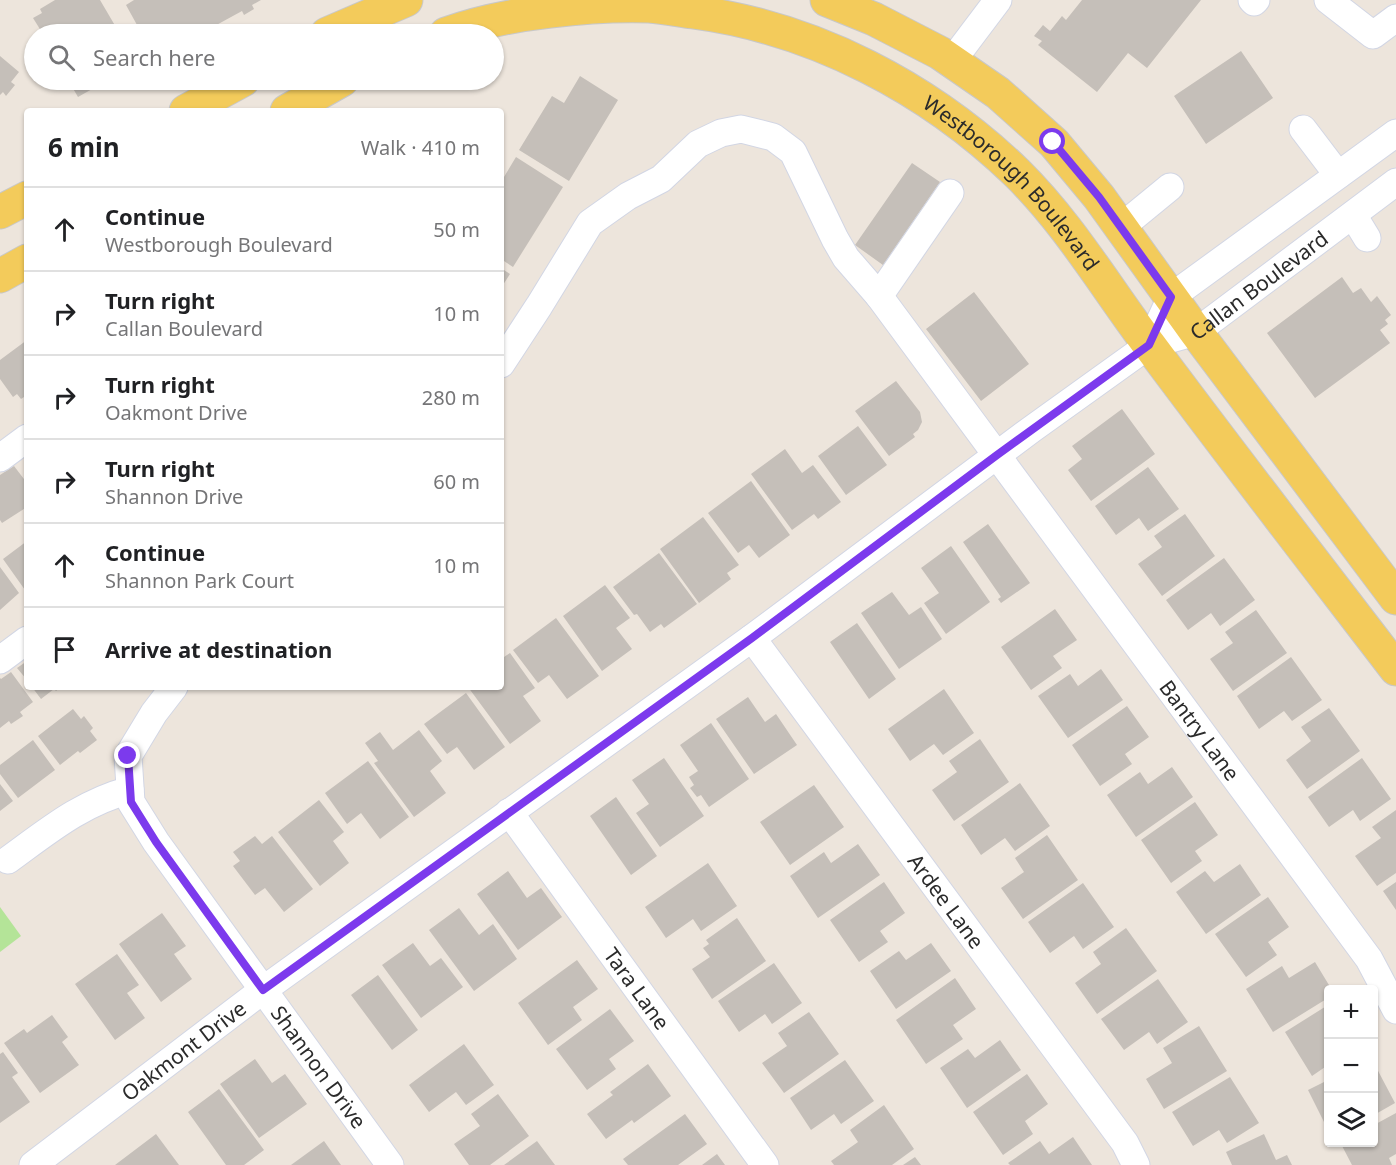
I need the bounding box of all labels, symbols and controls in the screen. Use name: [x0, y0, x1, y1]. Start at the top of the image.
search box: [24, 24, 504, 90]
icon: search: [45, 41, 78, 74]
text: Search here: [93, 42, 215, 72]
street label: Westborough Boulevard: [918, 89, 1106, 276]
route start: [1039, 128, 1065, 154]
text: 6 min: [48, 129, 120, 165]
text: Walk · 410 m: [361, 134, 480, 161]
text: Continue: [105, 201, 205, 231]
icon: ahead: [48, 213, 81, 246]
text: 50 m: [433, 216, 480, 243]
street label: Callan Boulevard: [1184, 224, 1333, 346]
text: Westborough Boulevard: [105, 231, 333, 258]
text: Turn right: [105, 285, 215, 315]
icon: right: [48, 297, 81, 330]
text: 10 m: [433, 300, 480, 327]
text: Callan Boulevard: [105, 315, 263, 342]
text: Turn right: [105, 369, 215, 399]
icon: right: [48, 381, 81, 414]
text: 280 m: [422, 384, 480, 411]
text: Oakmont Drive: [105, 399, 248, 426]
text: Turn right: [105, 453, 215, 483]
icon: right: [48, 465, 81, 498]
text: 60 m: [433, 468, 480, 495]
text: Shannon Drive: [105, 483, 243, 510]
text: Continue: [105, 537, 205, 567]
icon: ahead: [48, 549, 81, 582]
text: 10 m: [433, 552, 480, 579]
text: Shannon Park Court: [105, 567, 294, 594]
icon: arrive: [48, 633, 81, 666]
text: Arrive at destination: [105, 634, 332, 664]
street label: Bantry Lane: [1153, 674, 1246, 786]
route end: [114, 742, 140, 768]
street label: Ardee Lane: [902, 848, 991, 954]
street label: Tara Lane: [598, 942, 676, 1035]
map controls: [1324, 985, 1378, 1147]
button: +: [1324, 985, 1378, 1039]
street label: Oakmont Drive: [115, 994, 251, 1107]
street label: Shannon Drive: [265, 1000, 373, 1134]
button: −: [1324, 1039, 1378, 1093]
button: layers: [1324, 1093, 1378, 1147]

